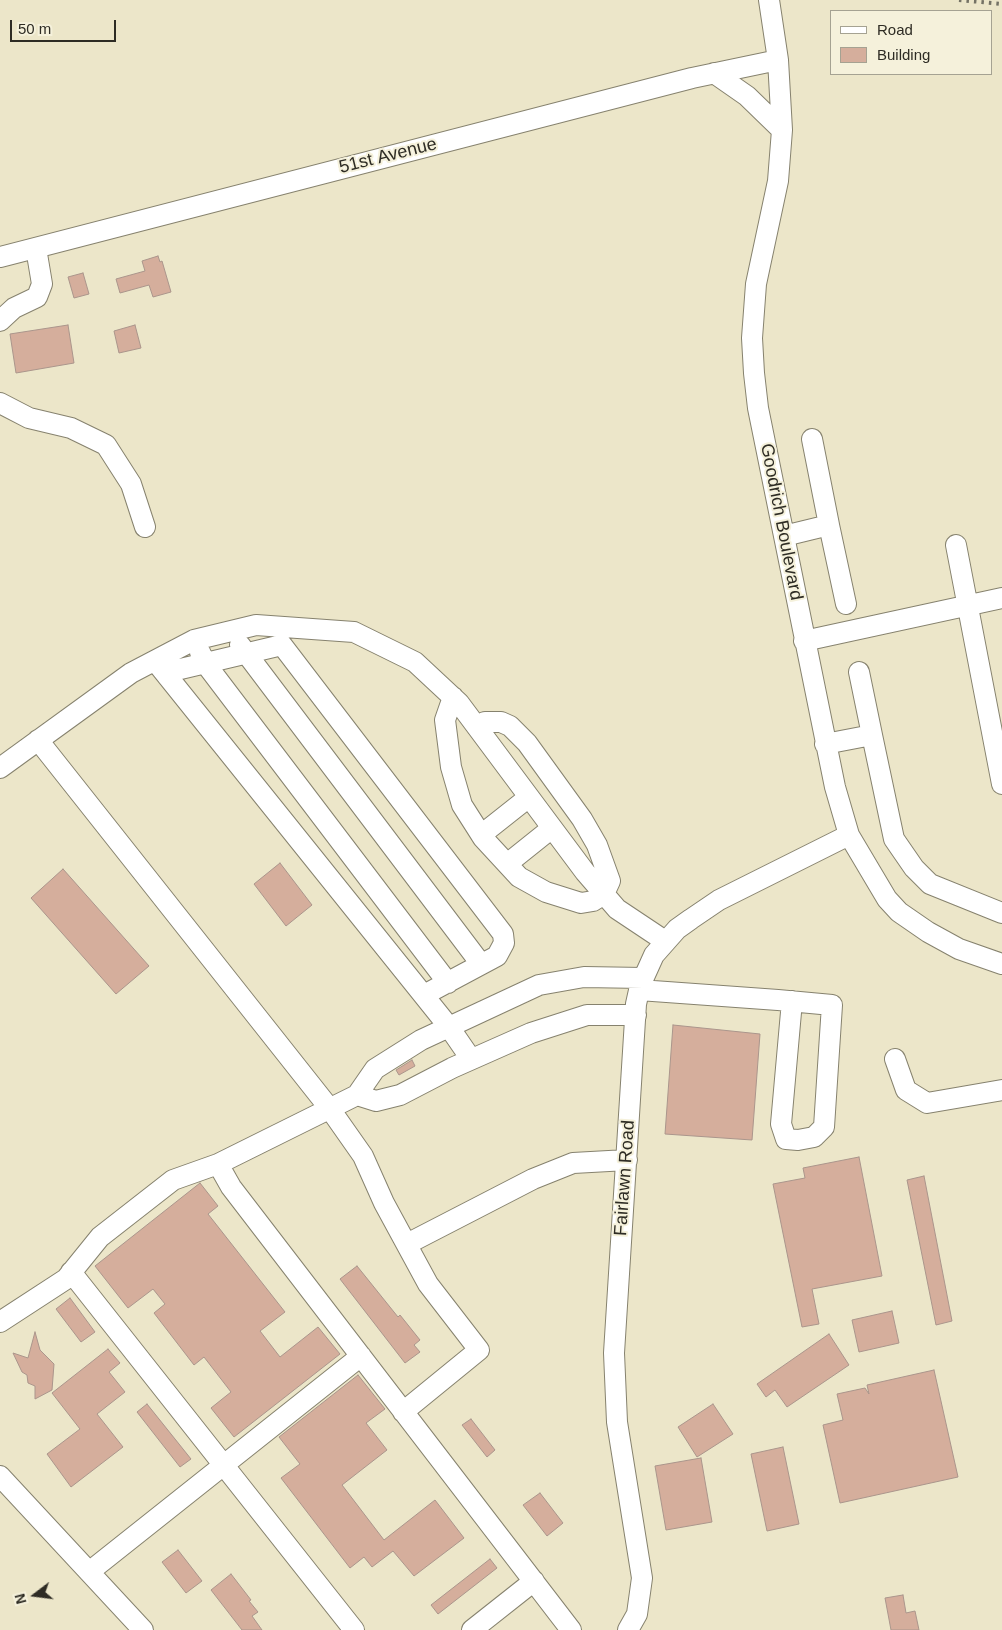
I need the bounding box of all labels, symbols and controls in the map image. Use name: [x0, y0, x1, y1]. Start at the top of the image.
scale bar: [12, 10, 119, 42]
legend: [830, 10, 992, 75]
text: 50 m: [18, 20, 51, 37]
text: Road: [877, 21, 913, 38]
text: Building: [877, 46, 930, 63]
street label: 51st Avenue: [337, 133, 439, 179]
street label: Goodrich Boulevard: [755, 442, 807, 602]
street label: Fairlawn Road: [610, 1119, 640, 1237]
north arrow: [10, 1570, 60, 1620]
text: N: [11, 1592, 30, 1606]

